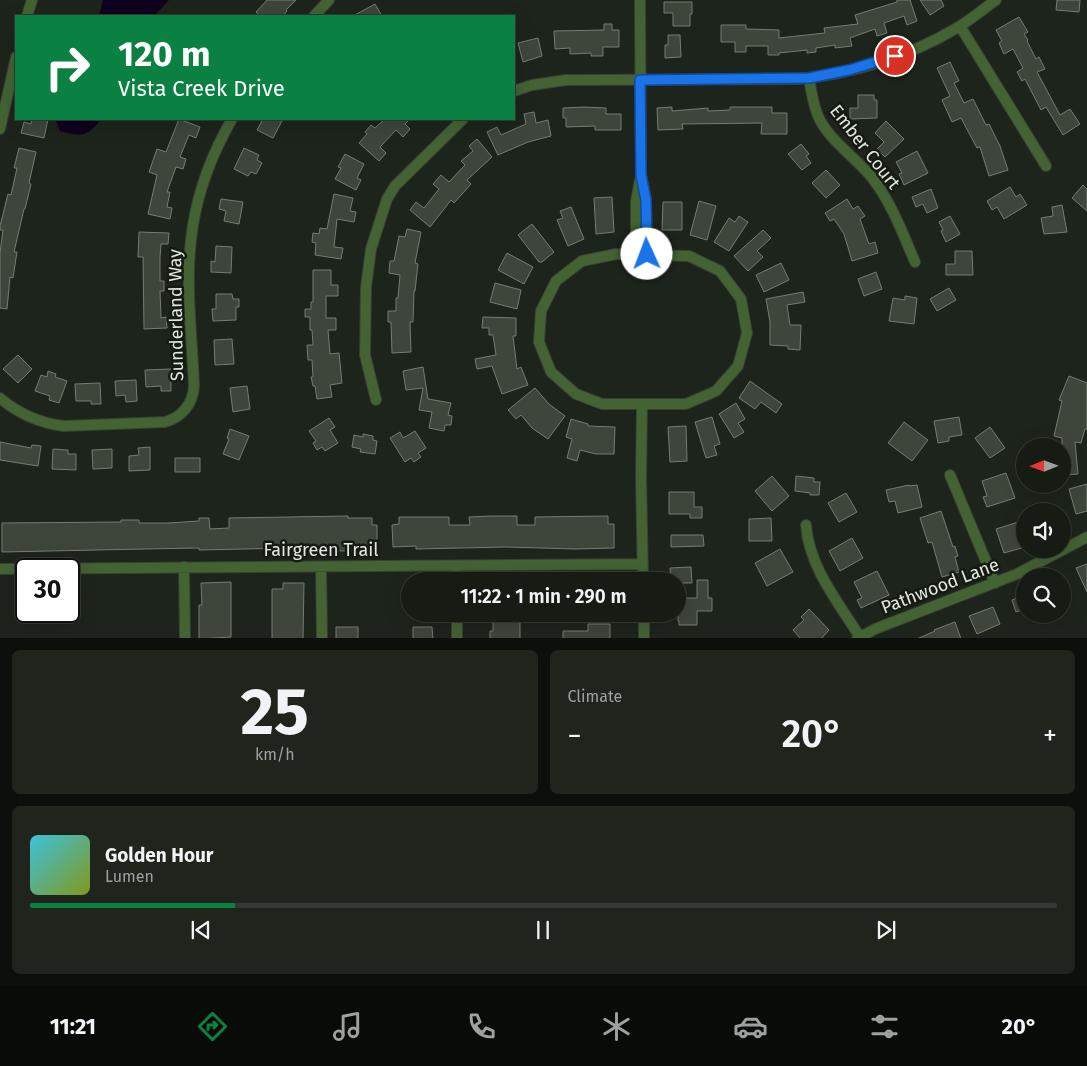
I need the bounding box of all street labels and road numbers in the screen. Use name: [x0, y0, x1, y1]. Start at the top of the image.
street label: Ember Court: [825, 100, 905, 194]
street label: Sunderland Way: [164, 249, 188, 381]
street label: Fairgreen Trail: [263, 539, 379, 561]
street label: Pathwood Lane: [878, 553, 1002, 619]

